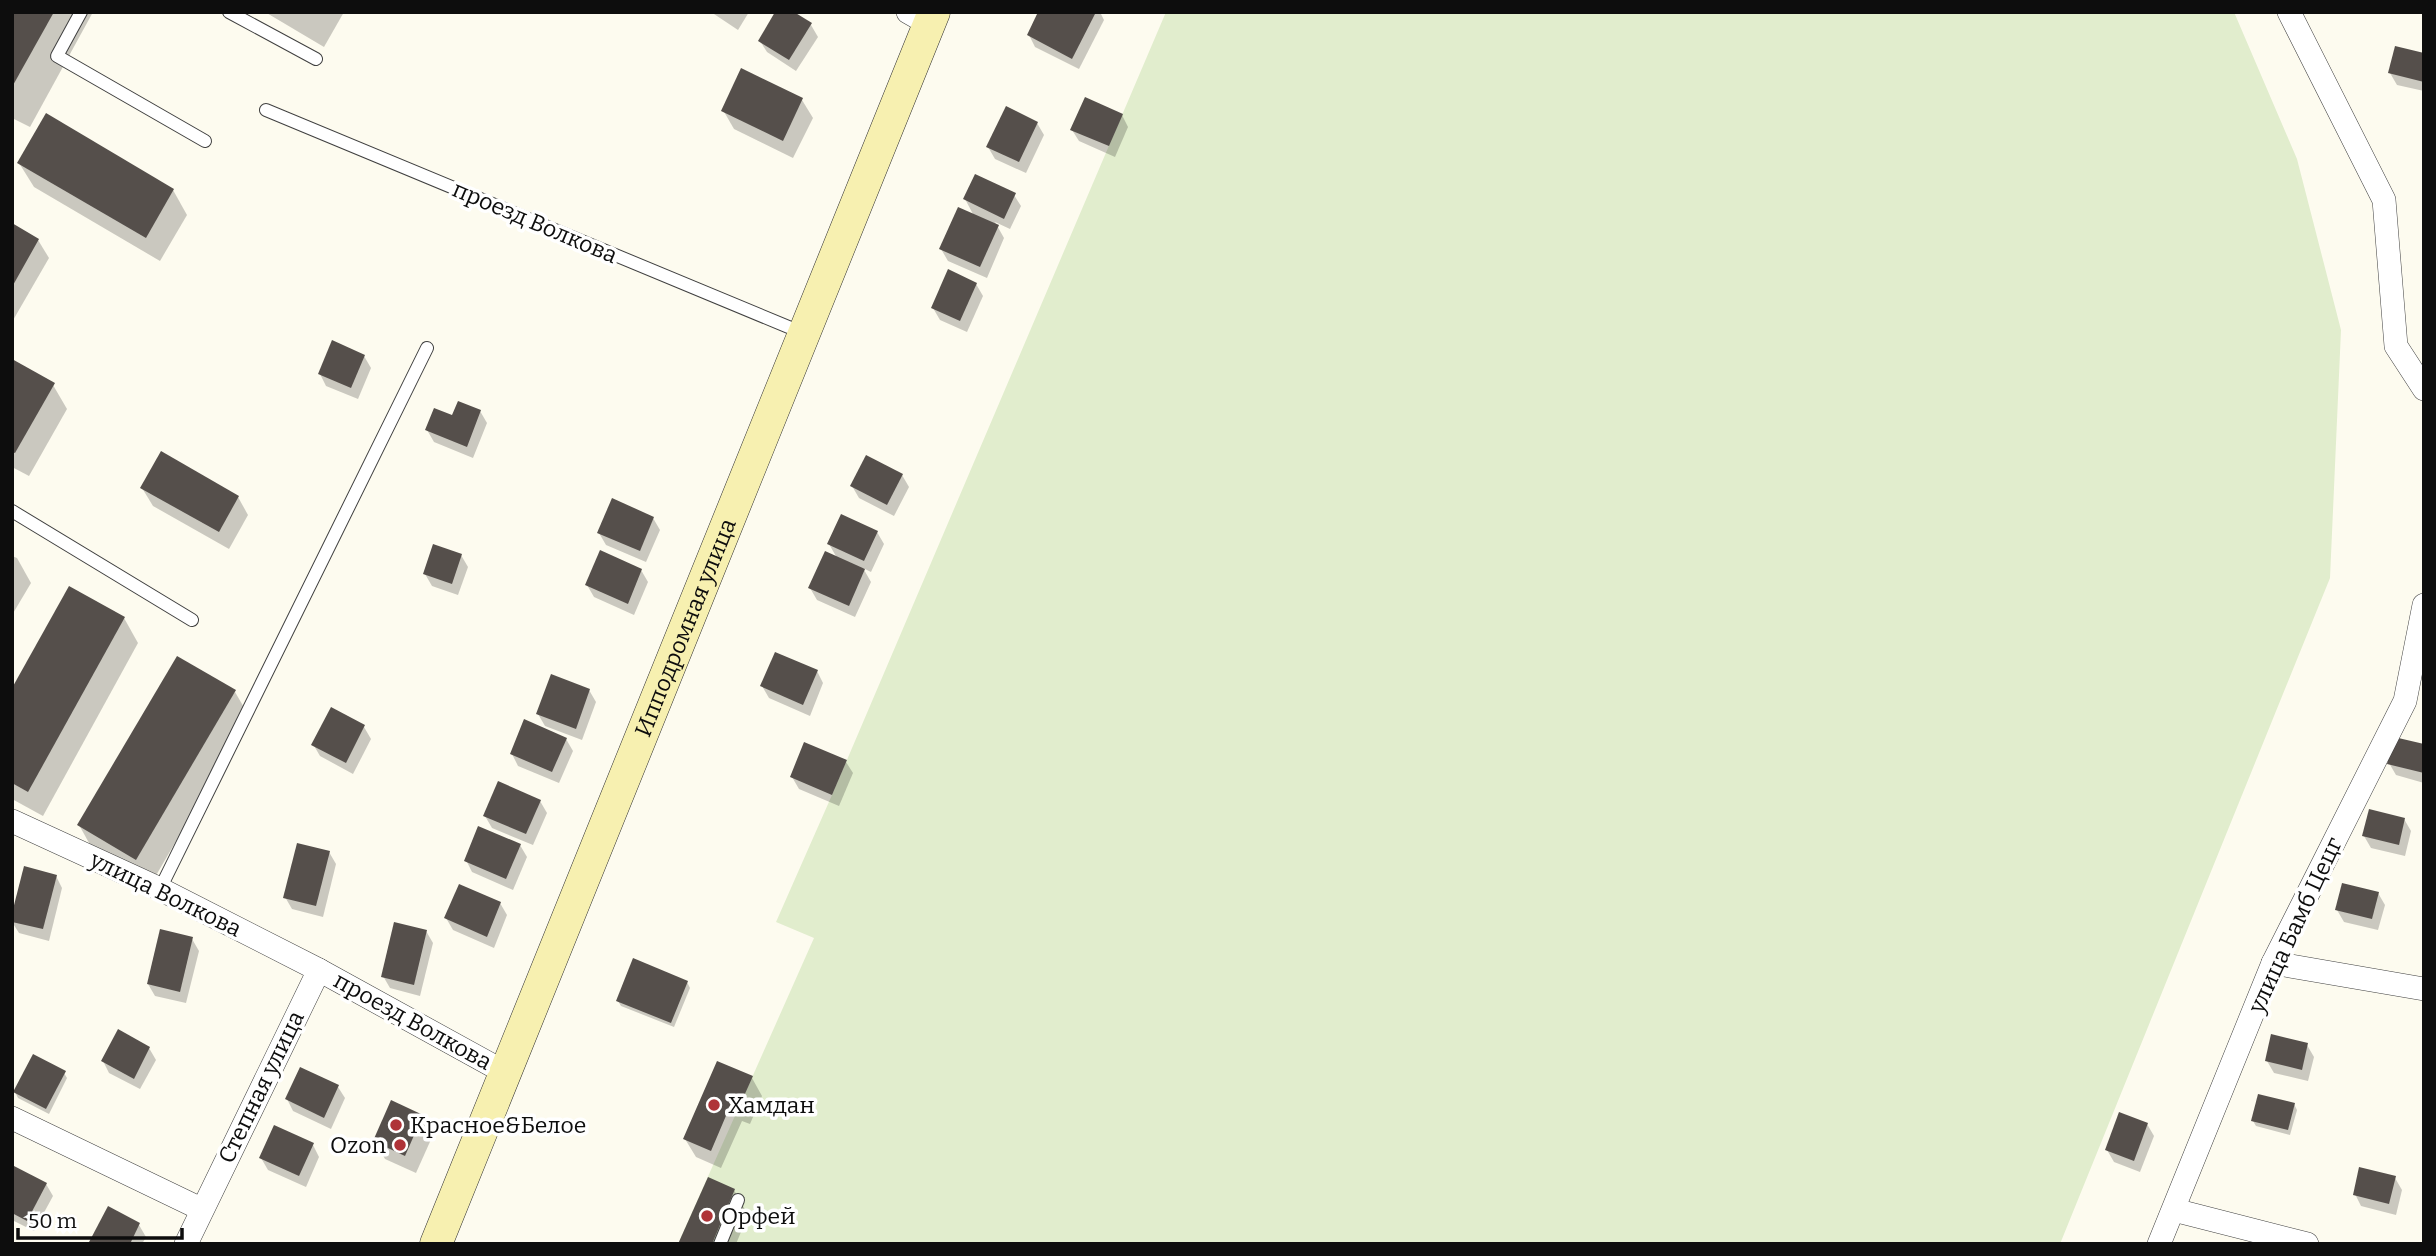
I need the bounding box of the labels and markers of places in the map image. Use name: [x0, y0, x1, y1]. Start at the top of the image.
place label: Хамдан: [728, 1091, 815, 1119]
marker: Хамдан: [706, 1097, 722, 1113]
place label: Красное&Белое: [410, 1111, 586, 1139]
marker: Красное&Белое: [388, 1117, 404, 1133]
place label: Ozon: [330, 1131, 386, 1159]
marker: Ozon: [392, 1137, 408, 1153]
place label: Орфей: [721, 1202, 795, 1230]
marker: Орфей: [699, 1208, 715, 1224]

